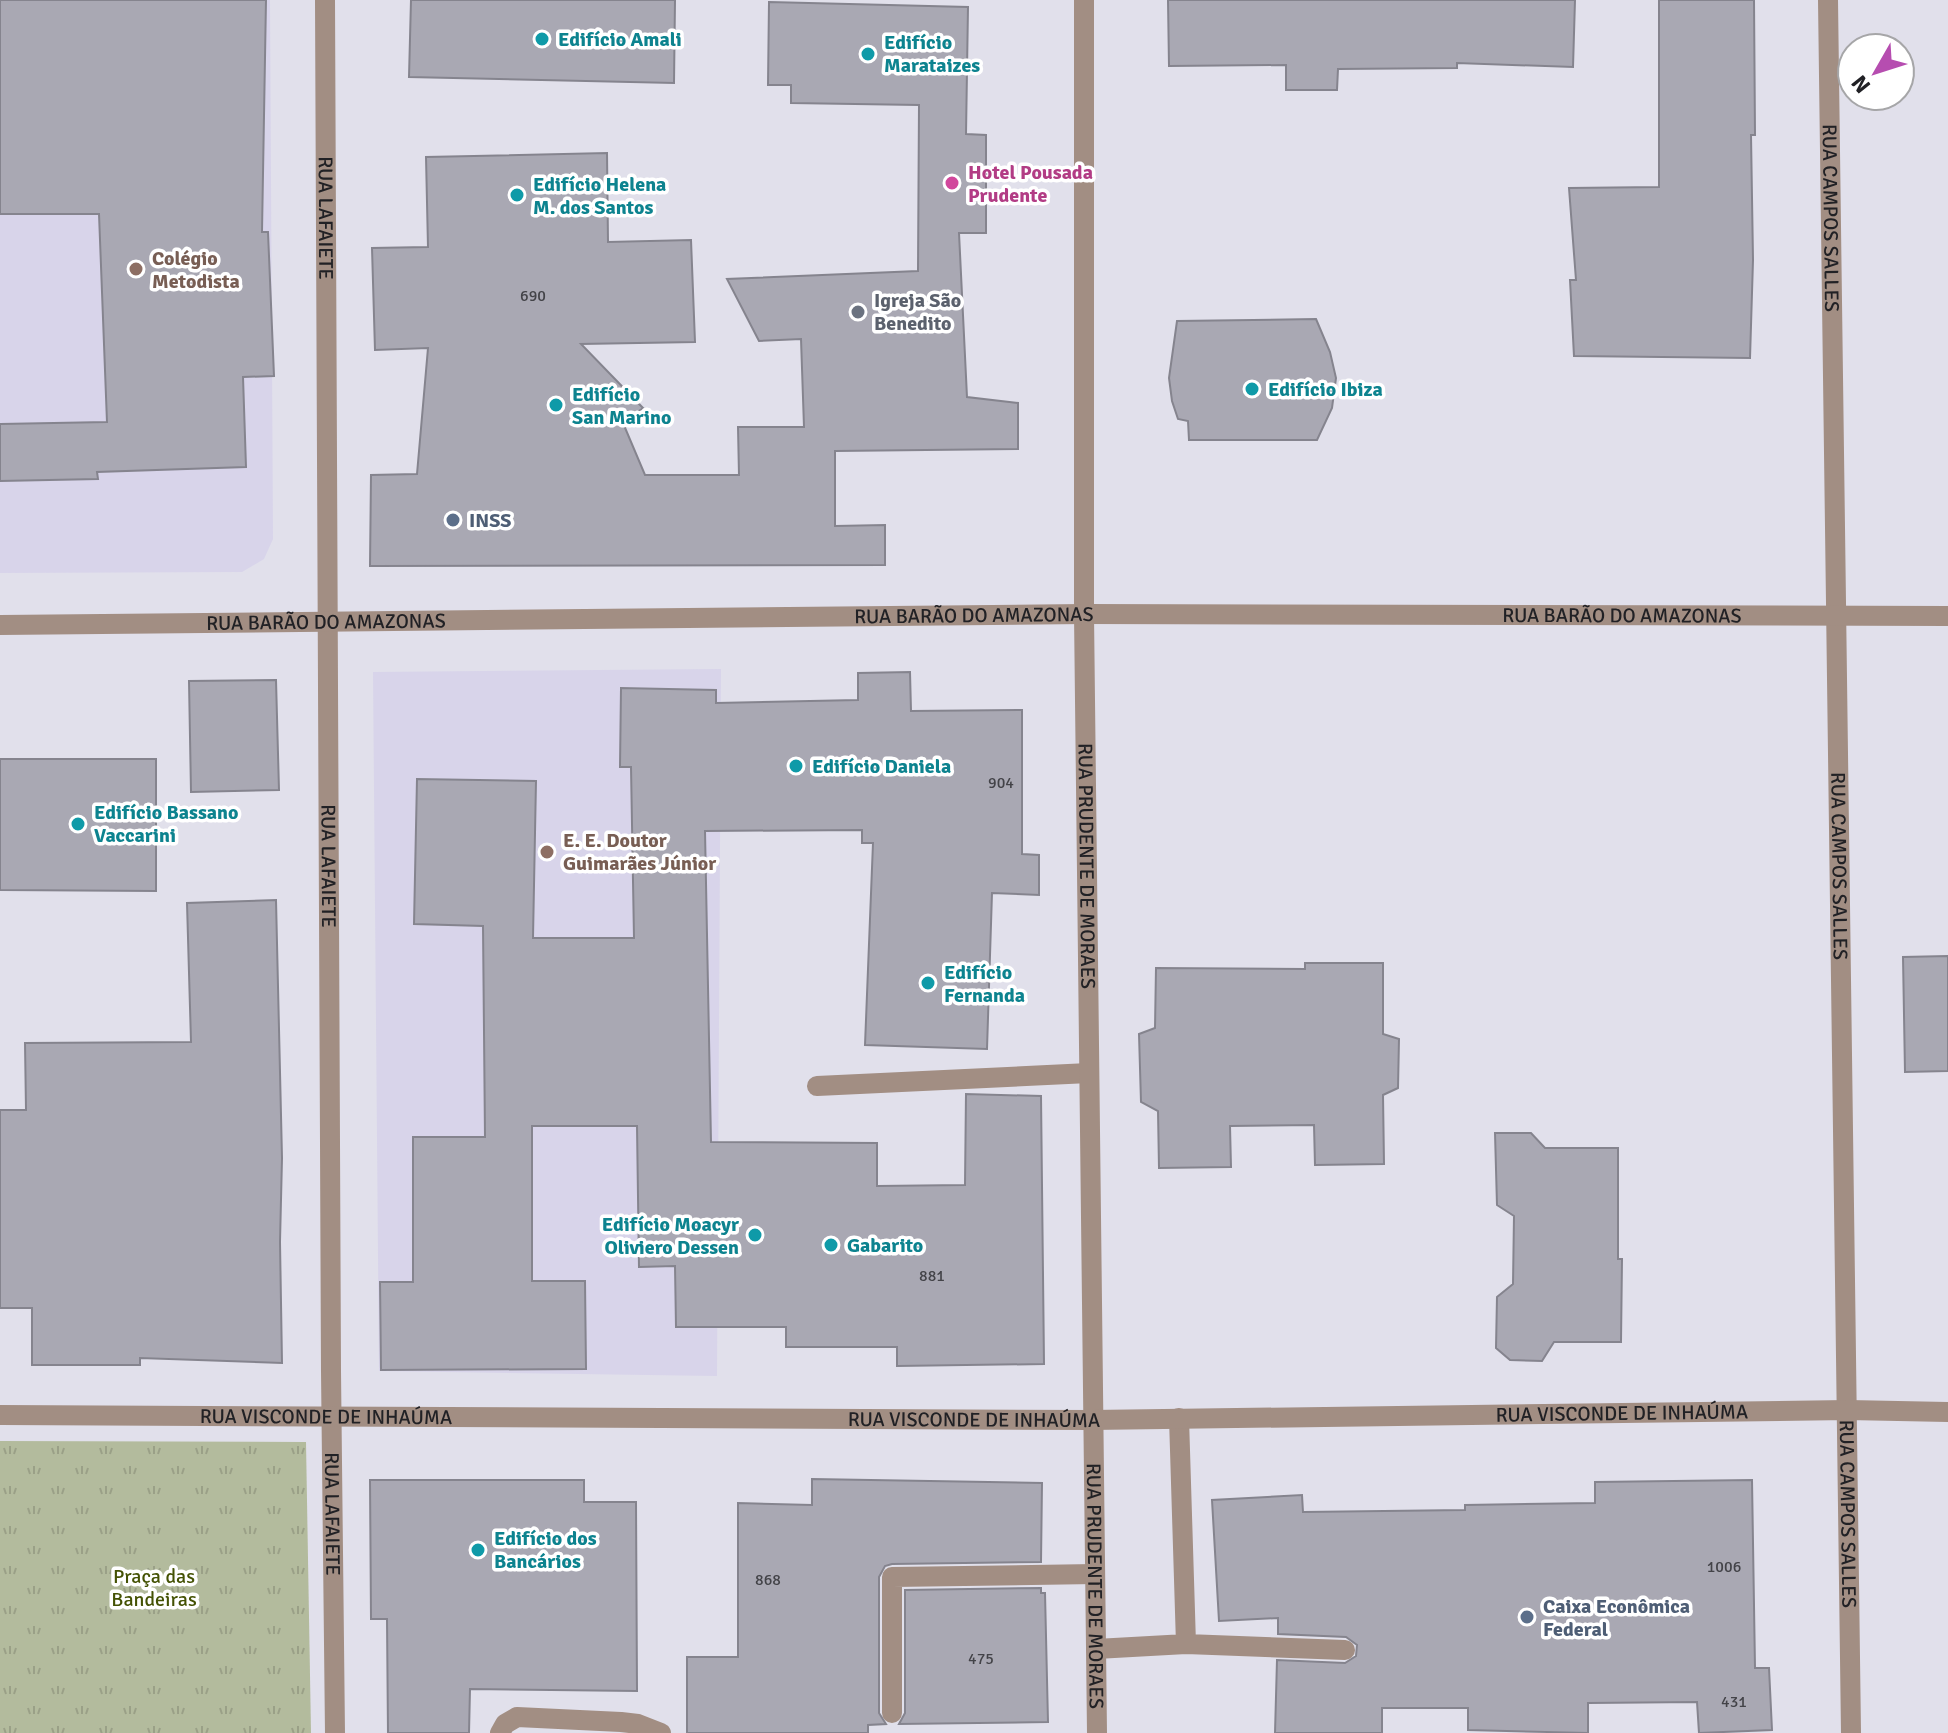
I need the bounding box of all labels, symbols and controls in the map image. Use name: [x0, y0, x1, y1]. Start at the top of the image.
place label: Edifício Amali: [558, 27, 682, 52]
marker: Edifício Amali: [533, 30, 551, 48]
place label: Edifício Marataizes: [884, 30, 980, 78]
north arrow: [1836, 32, 1916, 112]
marker: Edifício Marataizes: [859, 45, 877, 63]
text: N: [1846, 70, 1876, 99]
street label: RUA CAMPOS SALLES: [1817, 124, 1844, 312]
street label: RUA LAFAIETE: [313, 156, 338, 280]
place label: Hotel Pousada Prudente: [968, 160, 1093, 208]
place label: Edifício Helena M. dos Santos: [533, 172, 666, 220]
marker: Hotel Pousada Prudente: [943, 174, 961, 192]
marker: Edifício Helena M. dos Santos: [508, 186, 526, 204]
place label: Colégio Metodista: [152, 246, 240, 294]
marker: Colégio Metodista: [127, 260, 145, 278]
house number: 690: [520, 286, 546, 306]
place label: Igreja São Benedito: [874, 288, 961, 336]
marker: Igreja São Benedito: [849, 303, 867, 321]
place label: Edifício Ibiza: [1268, 377, 1383, 402]
marker: Edifício Ibiza: [1243, 380, 1261, 398]
place label: Edifício San Marino: [572, 382, 671, 430]
marker: Edifício San Marino: [547, 396, 565, 414]
place label: INSS: [469, 508, 512, 533]
marker: INSS: [444, 511, 462, 529]
street label: RUA BARÃO DO AMAZONAS: [854, 602, 1094, 629]
street label: RUA BARÃO DO AMAZONAS: [1502, 603, 1742, 629]
street label: RUA BARÃO DO AMAZONAS: [206, 608, 446, 636]
street label: RUA PRUDENTE DE MORAES: [1072, 743, 1100, 989]
place label: Edifício Daniela: [812, 754, 951, 779]
marker: Edifício Daniela: [787, 757, 805, 775]
street label: RUA CAMPOS SALLES: [1825, 772, 1853, 960]
house number: 904: [988, 773, 1014, 793]
place label: Edifício Bassano Vaccarini: [94, 800, 238, 848]
street label: RUA LAFAIETE: [316, 804, 341, 928]
marker: Edifício Bassano Vaccarini: [69, 815, 87, 833]
place label: E. E. Doutor Guimarães Júnior: [563, 828, 716, 876]
marker: E. E. Doutor Guimarães Júnior: [538, 843, 556, 861]
place label: Edifício Fernanda: [944, 960, 1025, 1008]
marker: Edifício Fernanda: [919, 974, 937, 992]
place label: Edifício Moacyr Oliviero Dessen: [602, 1212, 739, 1260]
marker: Edifício Moacyr Oliviero Dessen: [746, 1226, 764, 1244]
place label: Gabarito: [847, 1233, 923, 1258]
marker: Gabarito: [822, 1236, 840, 1254]
house number: 881: [919, 1266, 945, 1286]
street label: RUA VISCONDE DE INHAÚMA: [1496, 1399, 1748, 1428]
street label: RUA VISCONDE DE INHAÚMA: [200, 1404, 452, 1430]
street label: RUA VISCONDE DE INHAÚMA: [848, 1407, 1100, 1433]
street label: RUA CAMPOS SALLES: [1834, 1420, 1861, 1608]
street label: RUA LAFAIETE: [319, 1452, 345, 1576]
street label: RUA PRUDENTE DE MORAES: [1081, 1463, 1109, 1709]
place label: Edifício dos Bancários: [494, 1526, 597, 1574]
marker: Edifício dos Bancários: [469, 1541, 487, 1559]
house number: 1006: [1707, 1557, 1741, 1577]
park label: Praça das Bandeiras: [111, 1564, 197, 1612]
house number: 868: [755, 1570, 781, 1590]
place label: Caixa Econômica Federal: [1543, 1594, 1690, 1642]
marker: Caixa Econômica Federal: [1518, 1608, 1536, 1626]
house number: 475: [968, 1649, 994, 1669]
house number: 431: [1721, 1692, 1747, 1712]

